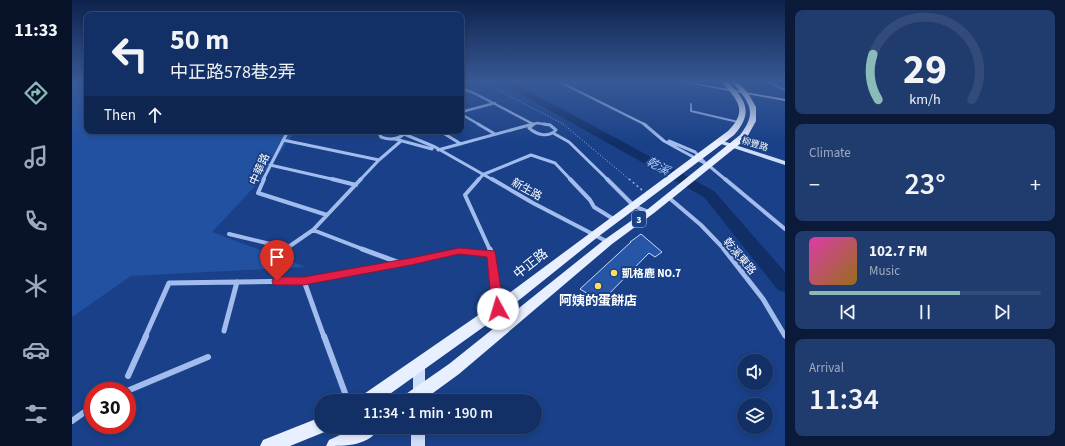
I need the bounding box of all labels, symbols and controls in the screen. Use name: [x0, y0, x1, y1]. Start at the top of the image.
text: 11:33: [14, 18, 58, 43]
text: 50 m: [170, 20, 229, 60]
icon: left: [104, 28, 156, 80]
text: 29: [903, 40, 947, 100]
text: 中正路578巷2弄: [170, 60, 296, 85]
icon: directions: [22, 79, 50, 107]
text: km/h: [909, 89, 941, 110]
icon: ahead: [144, 104, 166, 126]
text: Then: [104, 105, 136, 126]
street label: 柳豐路: [740, 134, 770, 155]
icon: music: [22, 143, 50, 171]
text: Climate: [809, 144, 851, 162]
street label: 中華路: [246, 151, 273, 187]
water label: 乾溪: [643, 153, 674, 181]
text: 23°: [904, 163, 946, 206]
text: −: [809, 169, 820, 201]
text: +: [1030, 169, 1041, 201]
street label: 新生路: [509, 175, 545, 204]
icon: phone: [22, 207, 50, 235]
road number: 3: [632, 211, 646, 227]
street label: 乾溪東路: [720, 235, 760, 278]
pin: [260, 240, 294, 281]
text: 102.7 FM: [869, 241, 927, 262]
street label: 中正路: [510, 245, 552, 283]
icon: arrive: [266, 246, 288, 268]
text: Music: [869, 262, 900, 280]
place label: 凱格鹿 NO.7: [622, 266, 681, 281]
marker: 凱格鹿 NO.7: [609, 268, 619, 278]
icon: climate: [22, 272, 50, 300]
marker: 阿姨的蛋餅店: [593, 281, 603, 291]
position arrow: [477, 288, 519, 330]
place label: 阿姨的蛋餅店: [559, 292, 637, 310]
icon: previous: [837, 301, 859, 323]
icon: pause: [914, 301, 936, 323]
icon: next: [991, 301, 1013, 323]
icon: car: [22, 336, 50, 364]
map controls: [737, 354, 773, 434]
button: sound: [737, 354, 773, 390]
text: Arrival: [809, 359, 844, 377]
text: 11:34: [809, 378, 879, 421]
speed limit sign: 30: [84, 382, 136, 434]
button: layers: [737, 398, 773, 434]
icon: filters: [22, 400, 50, 428]
text: 11:34 · 1 min · 190 m: [363, 403, 493, 424]

